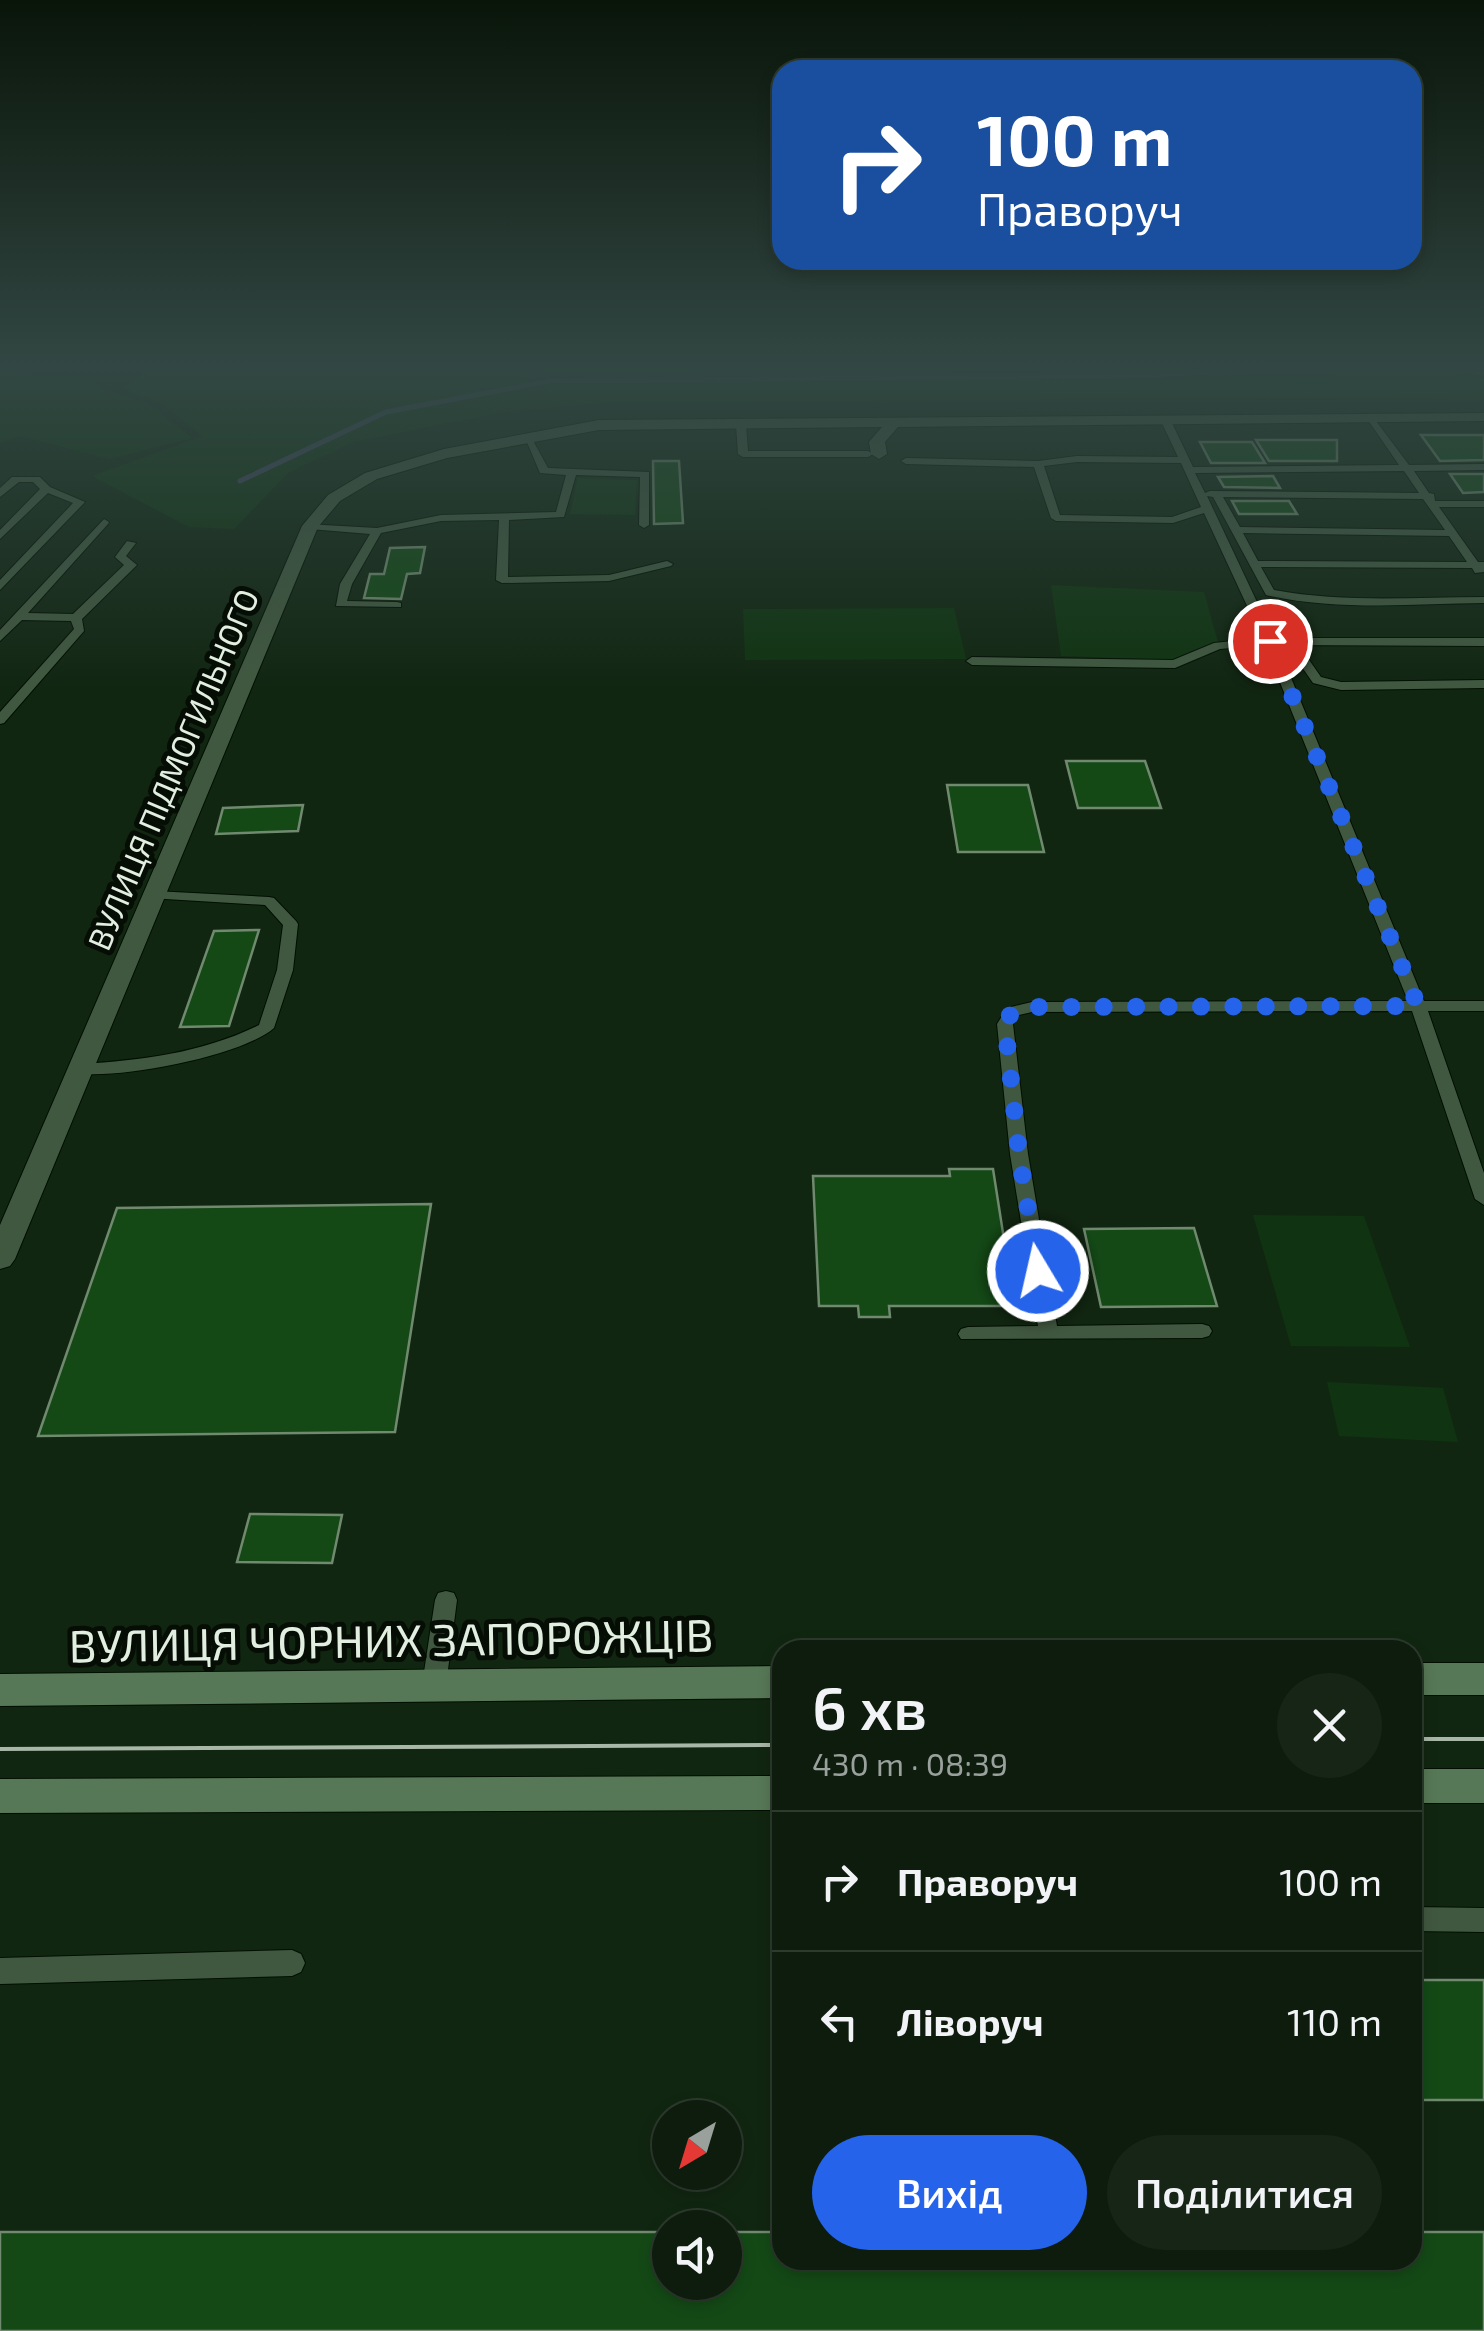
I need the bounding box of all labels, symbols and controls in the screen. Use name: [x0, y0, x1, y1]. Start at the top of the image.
text: 100 m: [977, 96, 1172, 180]
icon: right: [812, 100, 942, 230]
text: Праворуч: [977, 181, 1183, 235]
street label: ВУЛИЦЯ ПІДМОГИЛЬНОГО: [79, 583, 265, 955]
pin: [1228, 599, 1313, 684]
icon: arrive: [1243, 614, 1298, 669]
position arrow: [986, 1219, 1090, 1323]
street label: ВУЛИЦЯ ЧОРНИХ ЗАПОРОЖЦІВ: [68, 1606, 714, 1672]
text: 6 хв: [812, 1670, 927, 1742]
button: close: [1277, 1673, 1382, 1778]
text: 430 m · 08:39: [812, 1744, 1008, 1782]
icon: right: [812, 1854, 867, 1909]
text: Праворуч: [897, 1858, 1078, 1904]
text: 100 m: [1279, 1858, 1382, 1904]
icon: left: [812, 1994, 867, 2049]
text: Ліворуч: [897, 1998, 1044, 2044]
text: 110 m: [1287, 1998, 1382, 2044]
north arrow: [652, 2100, 742, 2190]
map controls: [652, 2100, 742, 2300]
button: Вихід: [812, 2135, 1087, 2250]
button: Поділитися: [1107, 2135, 1382, 2250]
button: sound: [652, 2210, 742, 2300]

